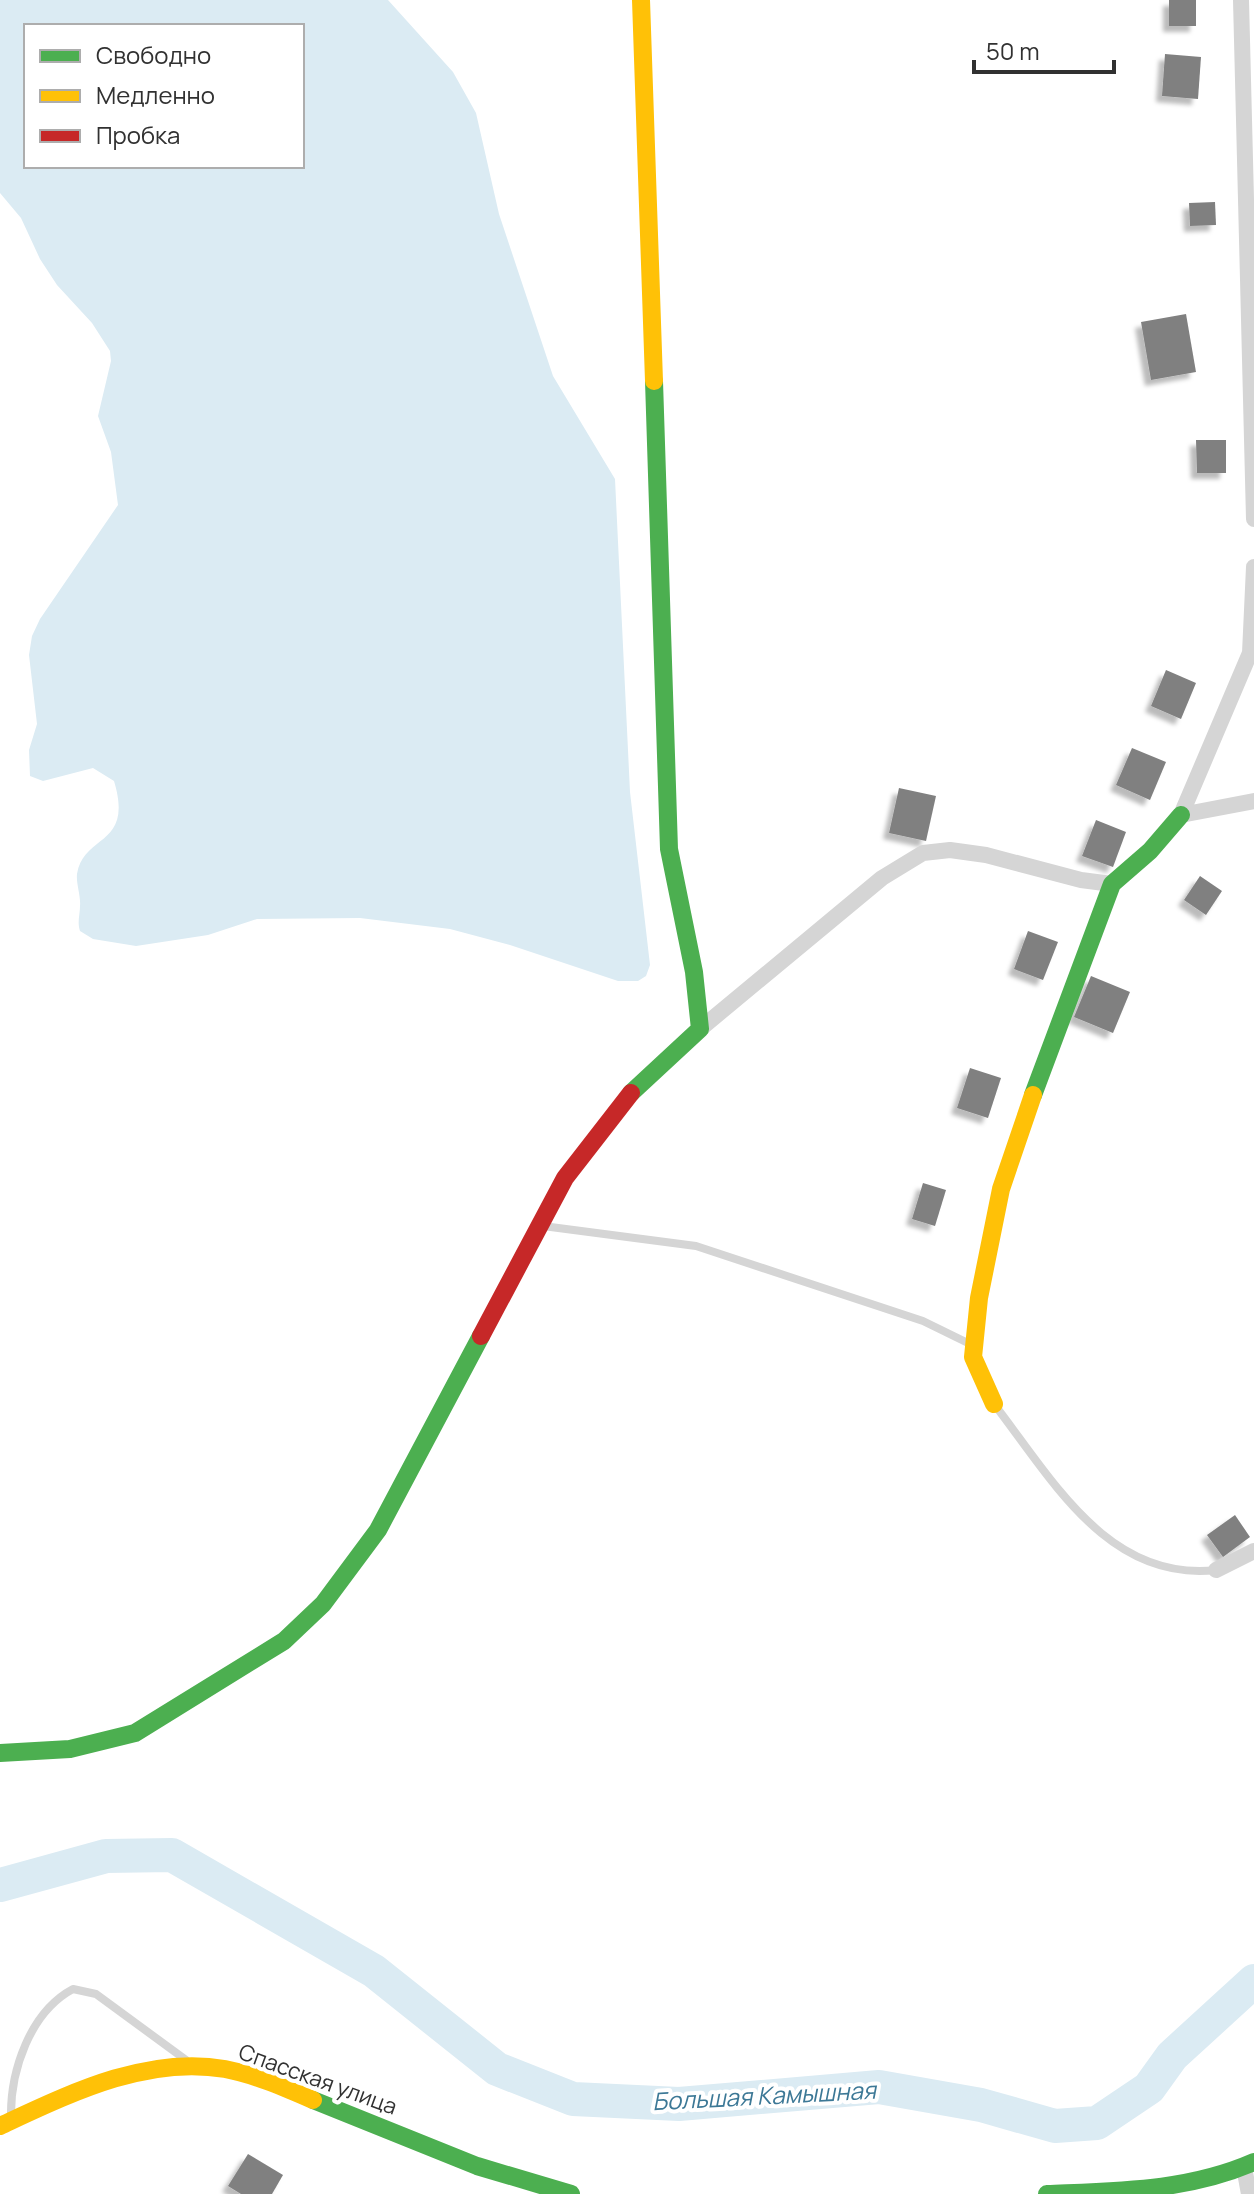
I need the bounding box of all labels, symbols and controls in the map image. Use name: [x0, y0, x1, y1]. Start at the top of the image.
legend: [24, 24, 304, 168]
scale bar: [974, 24, 1114, 74]
text: 50 m: [986, 34, 1040, 67]
text: Свободно: [96, 38, 211, 71]
text: Медленно: [96, 78, 215, 111]
text: Пробка: [96, 118, 180, 151]
street label: Спасская улица: [235, 2036, 401, 2122]
water label: Большая Камышная: [651, 2073, 878, 2117]

